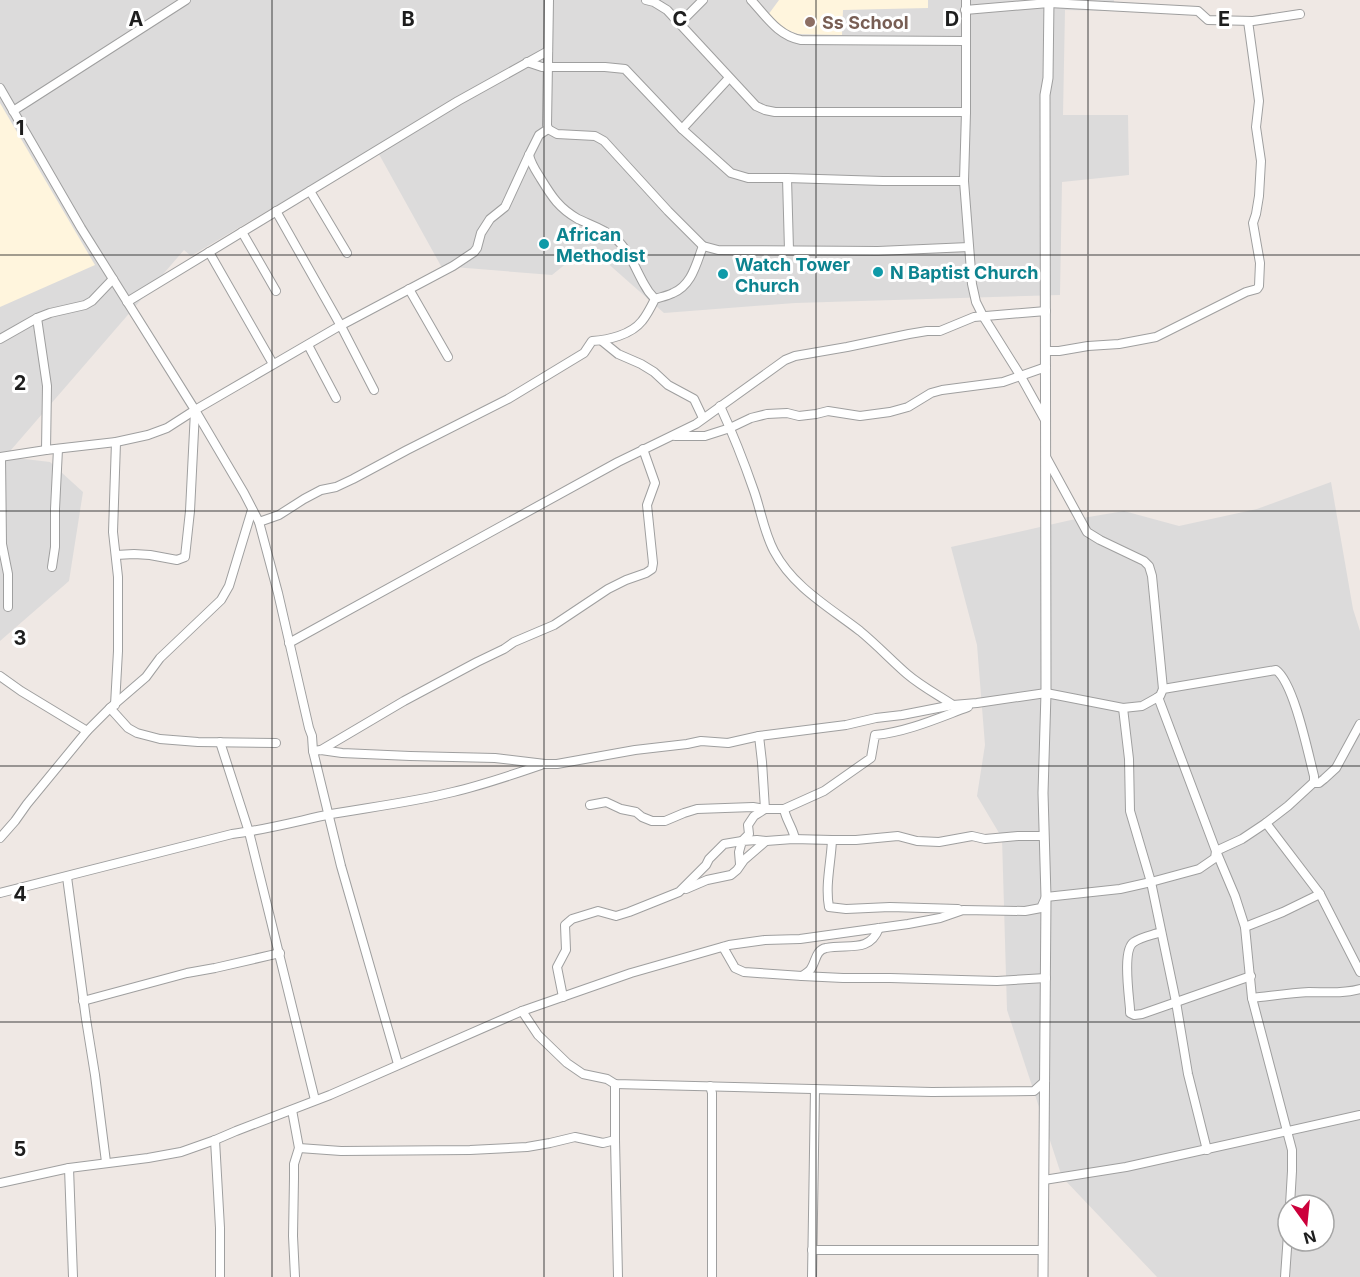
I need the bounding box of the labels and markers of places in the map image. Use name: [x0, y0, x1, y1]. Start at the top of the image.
place label: Ss School: [822, 12, 909, 33]
marker: Ss School: [803, 15, 817, 29]
place label: African Methodist: [556, 224, 646, 266]
marker: African Methodist: [537, 237, 551, 251]
place label: Watch Tower Church: [735, 254, 850, 296]
place label: N Baptist Church: [890, 262, 1039, 283]
marker: N Baptist Church: [871, 265, 885, 279]
marker: Watch Tower Church: [716, 267, 730, 281]

